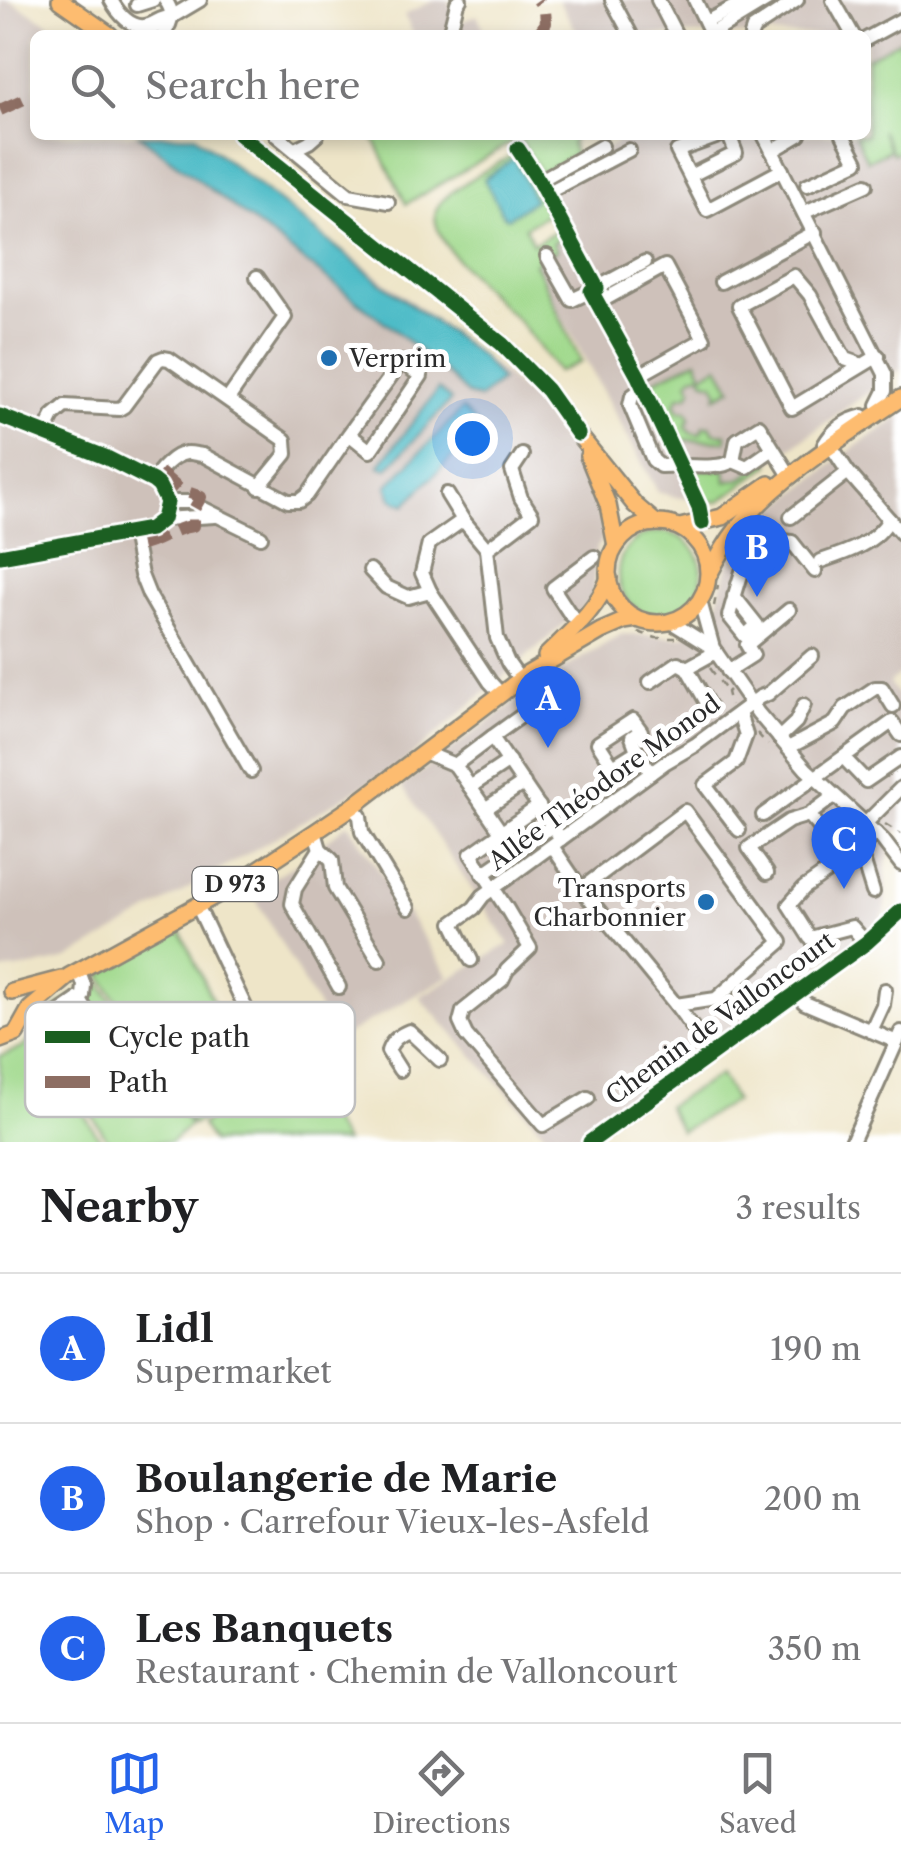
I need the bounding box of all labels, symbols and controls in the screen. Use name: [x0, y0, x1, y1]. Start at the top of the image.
search box: [30, 30, 871, 140]
icon: search: [65, 58, 120, 113]
text: Search here: [145, 62, 360, 109]
place label: Verprim: [348, 343, 446, 374]
marker: Verprim: [318, 347, 340, 369]
your location: [447, 413, 498, 464]
pin: B: [724, 514, 790, 597]
pin: A: [516, 666, 580, 748]
street label: Allée Théodore Monod: [482, 688, 726, 876]
pin: C: [812, 806, 876, 889]
road number: D 973: [192, 867, 278, 901]
place label: Transports Charbonnier: [534, 873, 686, 933]
marker: Transports Charbonnier: [695, 891, 717, 913]
street label: Chemin de Valloncourt: [600, 925, 841, 1112]
legend: [25, 1002, 355, 1117]
text: Cycle path: [108, 1020, 250, 1054]
text: Path: [108, 1065, 168, 1099]
text: Nearby: [40, 1181, 198, 1233]
text: 3 results: [735, 1188, 861, 1227]
text: Lidl: [135, 1305, 214, 1352]
text: A: [60, 1329, 85, 1368]
text: 190 m: [770, 1329, 861, 1368]
text: Supermarket: [135, 1352, 332, 1391]
text: Boulangerie de Marie: [135, 1455, 557, 1502]
text: B: [61, 1479, 84, 1518]
text: 200 m: [764, 1479, 861, 1518]
text: Shop · Carrefour Vieux-les-Asfeld: [135, 1502, 650, 1541]
text: Les Banquets: [135, 1605, 393, 1652]
text: C: [60, 1629, 85, 1668]
text: 350 m: [767, 1629, 861, 1668]
text: Restaurant · Chemin de Valloncourt: [135, 1652, 677, 1691]
tab: Map: [104, 1746, 164, 1840]
tab: Directions: [372, 1746, 511, 1840]
tab: Saved: [719, 1746, 797, 1840]

